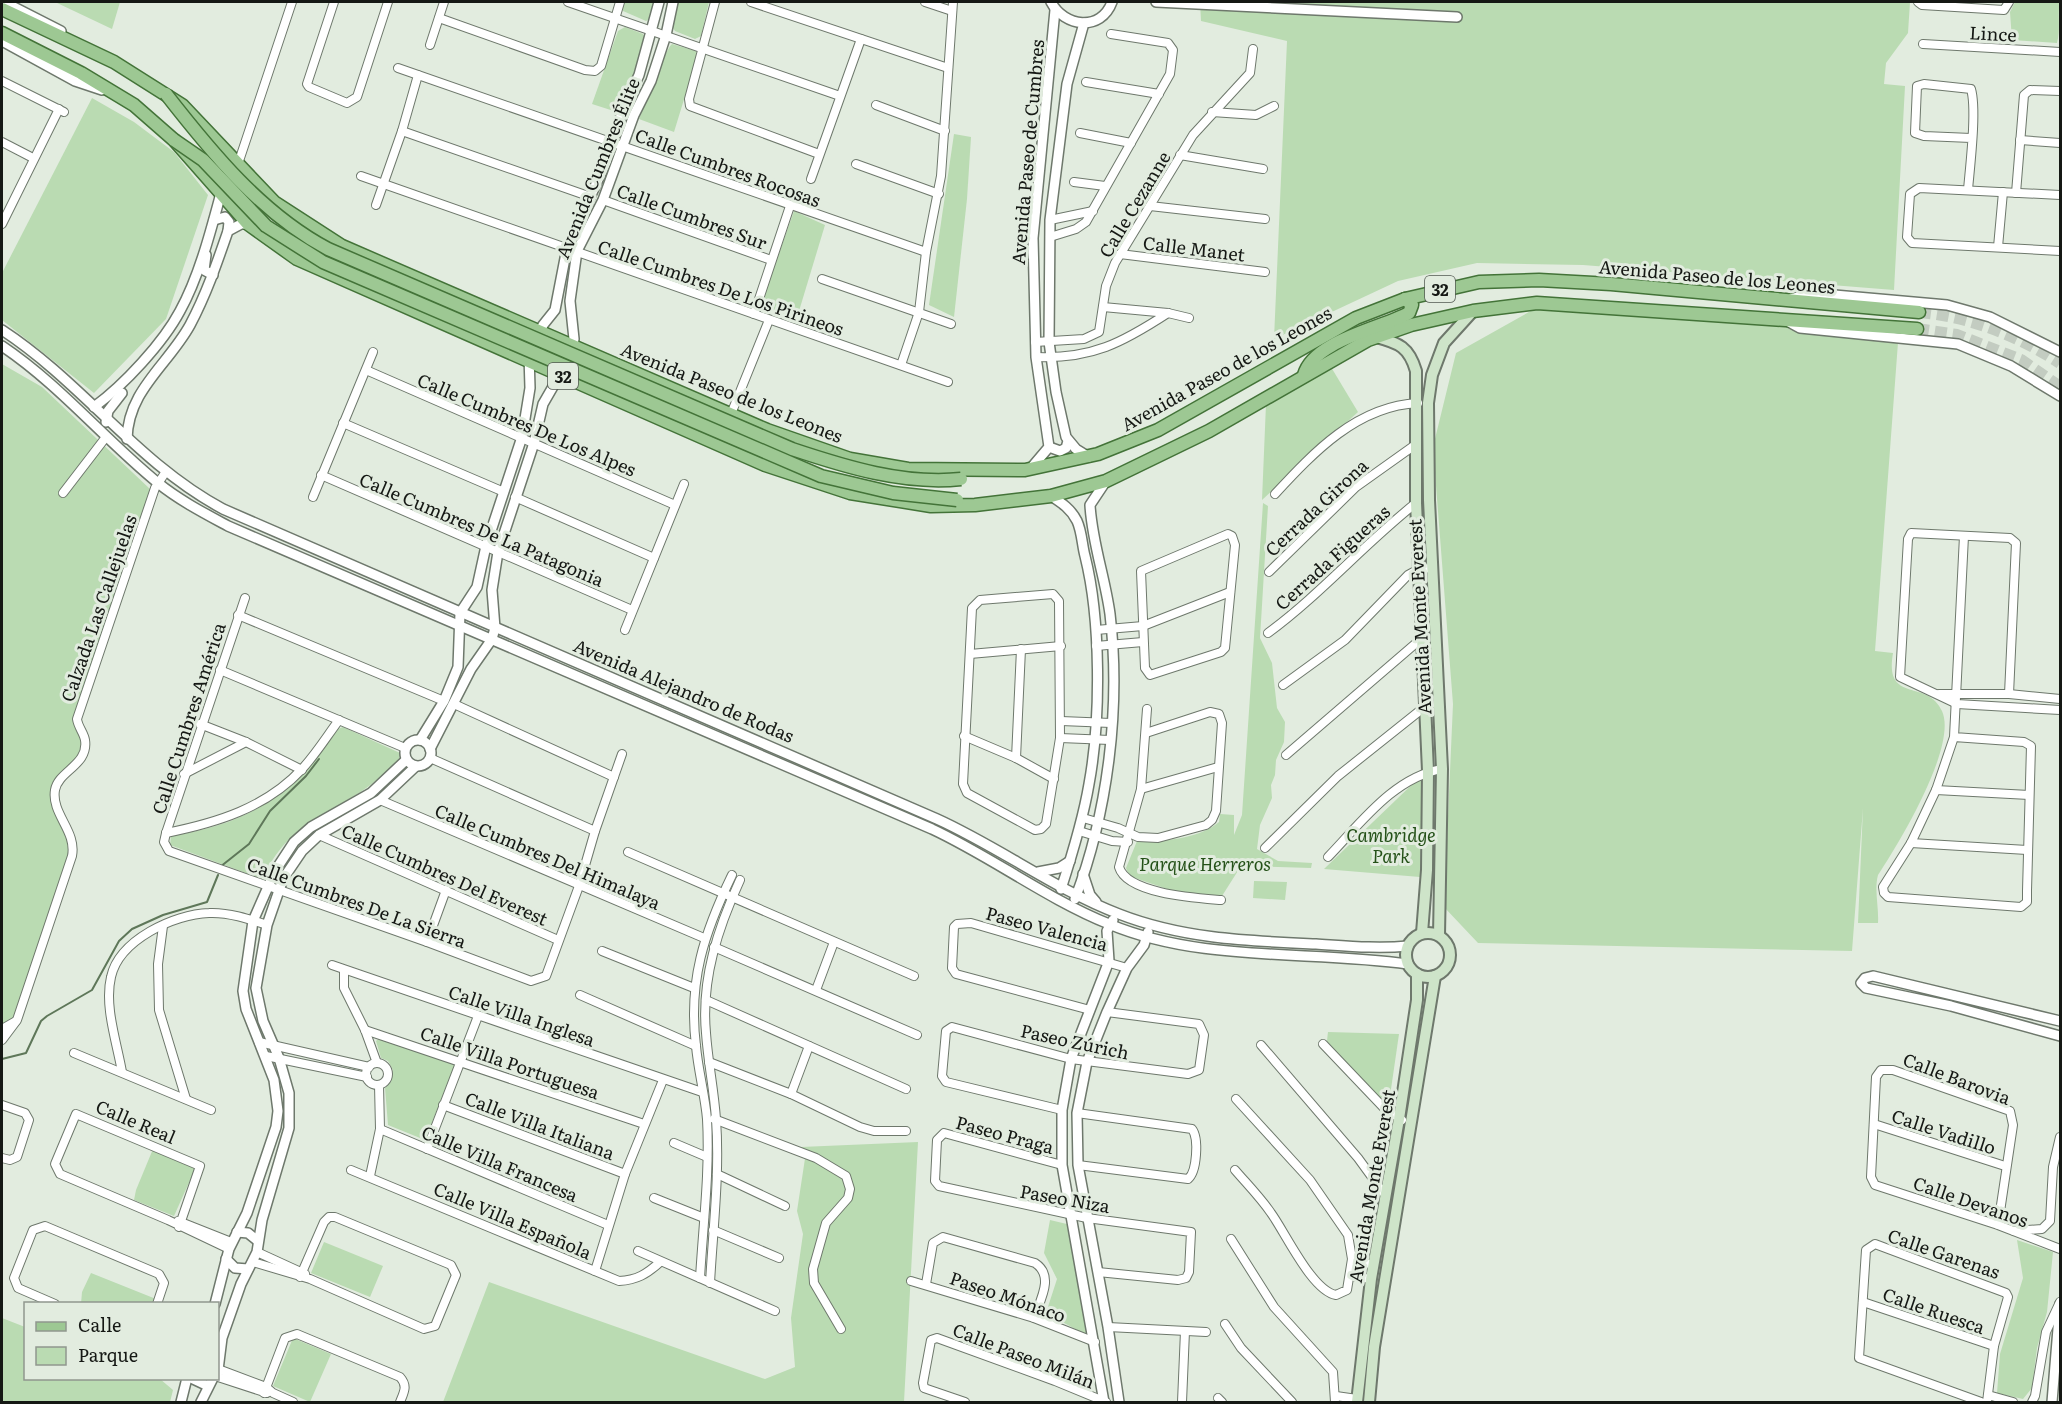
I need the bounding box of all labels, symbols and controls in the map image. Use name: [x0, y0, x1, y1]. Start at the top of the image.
street label: Lince: [1969, 18, 2017, 48]
street label: Avenida Paseo de Cumbres: [1004, 38, 1050, 266]
street label: Avenida Cumbres Élite: [548, 73, 646, 263]
street label: Calle Cumbres Rocosas: [632, 121, 824, 213]
street label: Calle Cezanne: [1092, 146, 1176, 262]
street label: Calle Cumbres Sur: [613, 176, 771, 256]
street label: Calle Manet: [1142, 228, 1247, 268]
street label: Calle Cumbres De Los Pirineos: [594, 232, 848, 342]
street label: Avenida Paseo de los Leones: [1598, 252, 1836, 300]
road number: 32: [1425, 276, 1455, 302]
street label: Avenida Paseo de los Leones: [1116, 299, 1336, 437]
street label: Avenida Paseo de los Leones: [617, 335, 847, 449]
road number: 32: [548, 363, 578, 389]
street label: Calle Cumbres De Los Alpes: [414, 366, 640, 482]
street label: Cerrada Girona: [1258, 452, 1374, 562]
street label: Calle Cumbres De La Patagonia: [355, 465, 609, 593]
street label: Cerrada Figueras: [1269, 498, 1395, 616]
street label: Calzada Las Callejuelas: [53, 511, 143, 705]
street label: Avenida Monte Everest: [1400, 518, 1438, 715]
street label: Calle Cumbres América: [144, 618, 232, 817]
street label: Avenida Alejandro de Rodas: [570, 631, 798, 749]
street label: Calle Cumbres Del Himalaya: [431, 796, 665, 916]
street label: Calle Cumbres Del Everest: [338, 816, 553, 932]
park label: Cambridge Park: [1346, 821, 1436, 869]
street label: Calle Cumbres De La Sierra: [244, 850, 471, 954]
park label: Parque Herreros: [1139, 850, 1271, 877]
street label: Paseo Valencia: [983, 899, 1111, 957]
street label: Calle Villa Inglesa: [445, 977, 599, 1053]
street label: Paseo Zúrich: [1018, 1016, 1132, 1066]
street label: Calle Villa Portuguesa: [417, 1019, 604, 1105]
street label: Calle Barovia: [1899, 1045, 2015, 1111]
street label: Calle Villa Italiana: [461, 1084, 619, 1166]
street label: Avenida Monte Everest: [1341, 1087, 1401, 1285]
street label: Calle Real: [92, 1092, 180, 1150]
street label: Calle Vadillo: [1888, 1101, 2000, 1161]
street label: Paseo Praga: [953, 1108, 1057, 1160]
street label: Calle Villa Francesa: [418, 1118, 583, 1208]
street label: Calle Devanos: [1910, 1169, 2032, 1233]
street label: Calle Villa Española: [430, 1174, 596, 1266]
street label: Paseo Niza: [1018, 1177, 1112, 1219]
street label: Calle Garenas: [1884, 1221, 2004, 1285]
street label: Paseo Mónaco: [946, 1264, 1070, 1328]
street label: Calle Ruesca: [1879, 1280, 1989, 1340]
legend: [24, 1302, 219, 1380]
text: Calle: [78, 1311, 121, 1338]
street label: Calle Paseo Milán: [949, 1315, 1099, 1395]
text: Parque: [78, 1341, 138, 1368]

